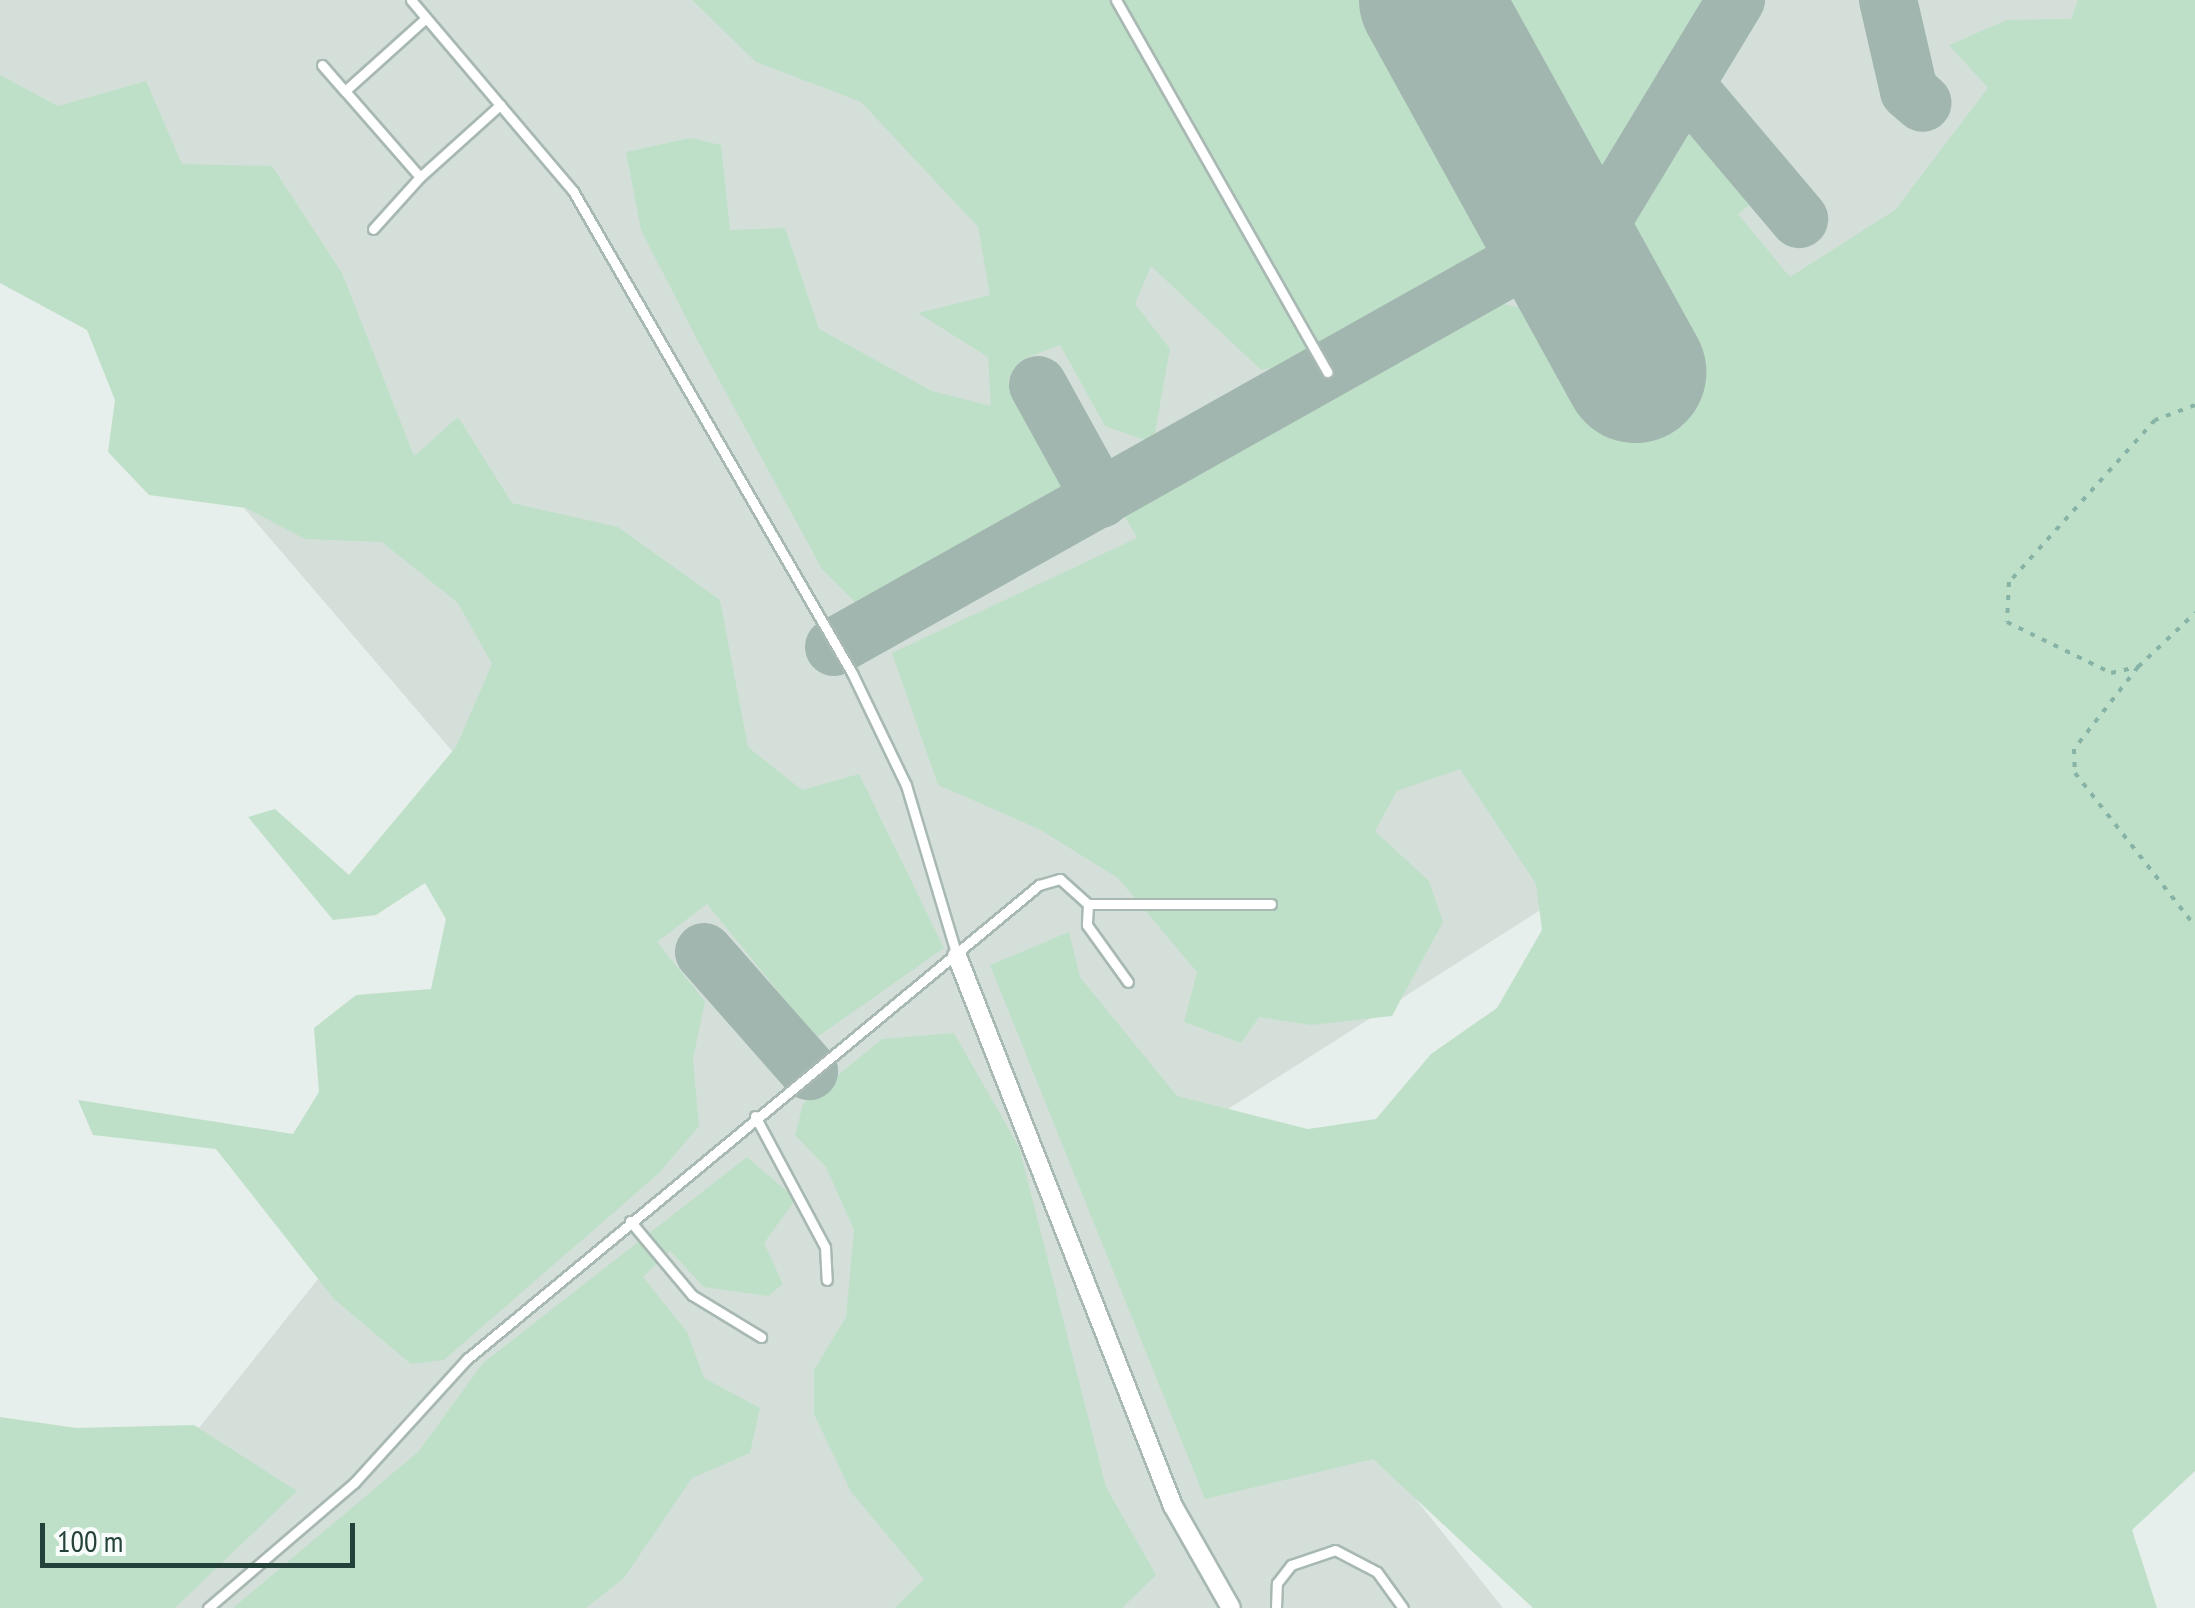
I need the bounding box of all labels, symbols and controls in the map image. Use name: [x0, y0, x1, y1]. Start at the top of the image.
scale bar: [45, 1503, 360, 1565]
text: 100 m: [57, 1521, 123, 1560]

